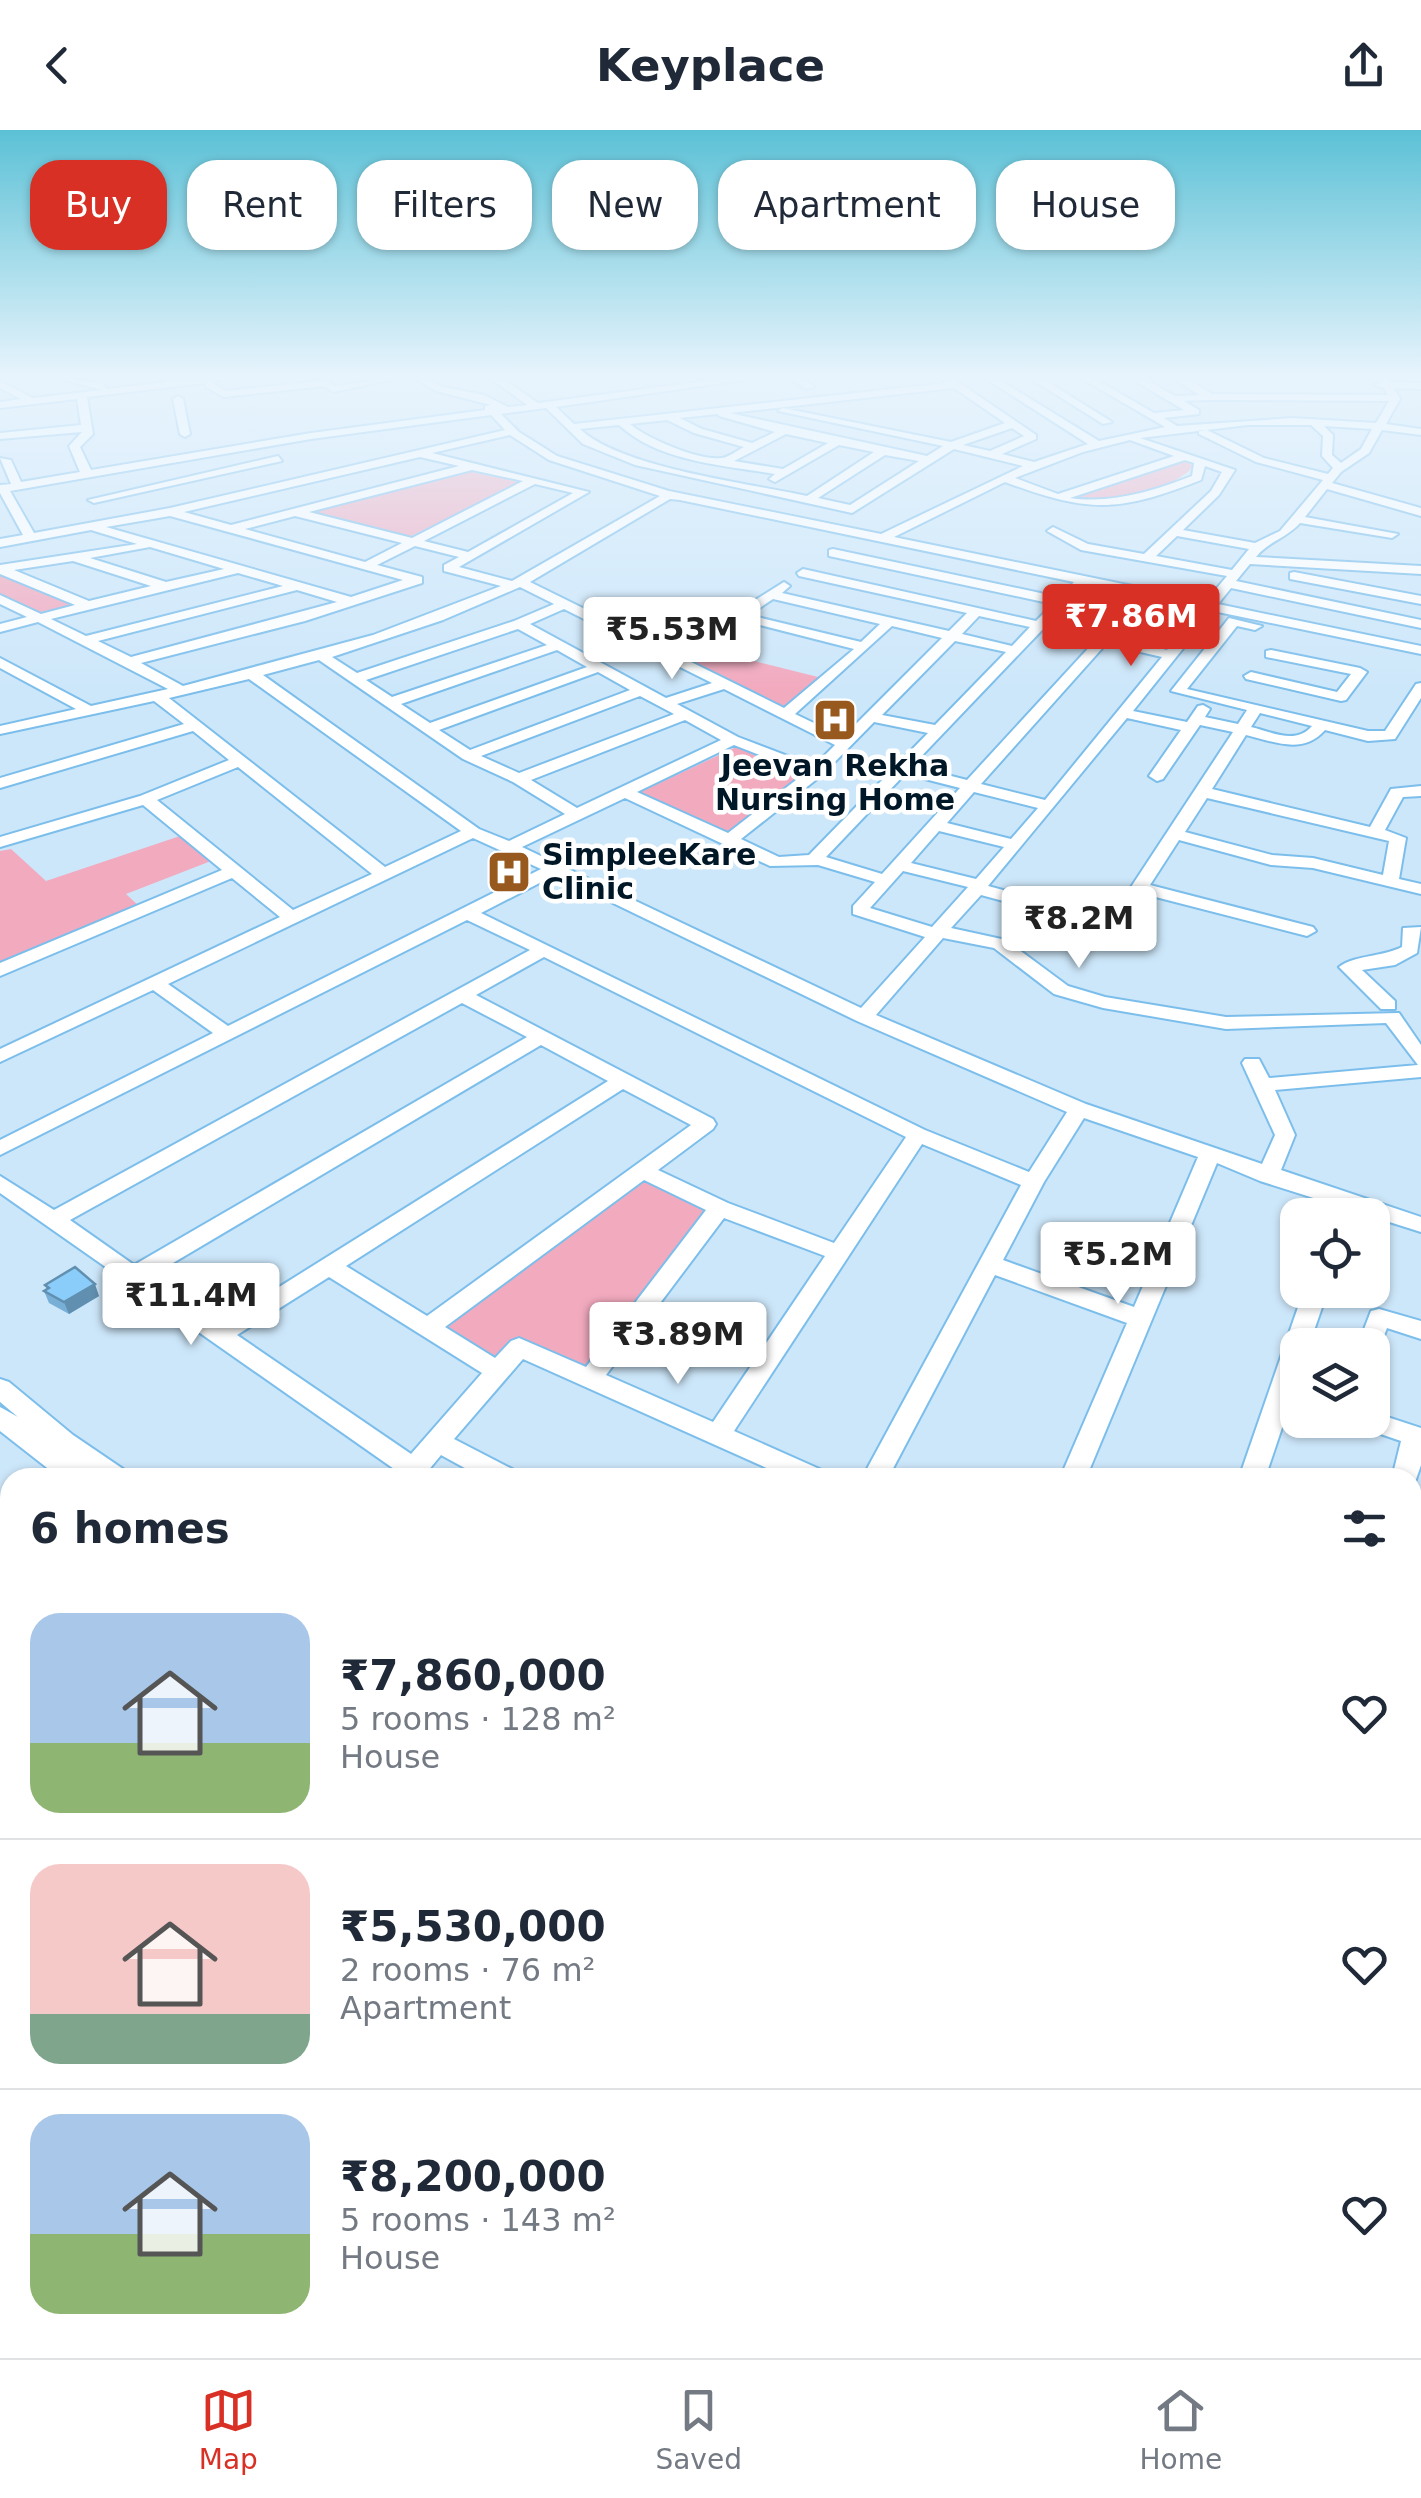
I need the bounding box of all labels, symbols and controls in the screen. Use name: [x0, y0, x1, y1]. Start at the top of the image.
icon: back: [30, 38, 85, 93]
icon: share: [1336, 38, 1391, 93]
text: Keyplace: [596, 39, 825, 92]
chip: Buy: [30, 160, 167, 250]
chip: Rent: [187, 160, 337, 250]
chip: Filters: [357, 160, 532, 250]
chip: New: [552, 160, 698, 250]
chip: Apartment: [718, 160, 976, 250]
chip: House: [996, 160, 1175, 250]
pin: ₹7.86M: [1050, 584, 1212, 669]
pin: ₹5.53M: [591, 597, 753, 682]
text: ₹7.86M: [1064, 597, 1198, 635]
text: ₹5.53M: [605, 610, 739, 648]
hospital icon: Jeevan Rekha Nursing Home: [812, 697, 858, 743]
place label: Jeevan Rekha Nursing Home: [715, 748, 955, 817]
place label: SimpleeKare Clinic: [542, 837, 756, 906]
hospital icon: SimpleeKare Clinic: [486, 849, 532, 895]
pin: ₹8.2M: [1009, 886, 1149, 971]
text: ₹8.2M: [1024, 899, 1134, 937]
map controls: [1280, 1198, 1390, 1438]
button: locate: [1280, 1198, 1390, 1308]
pin: ₹5.2M: [1048, 1222, 1188, 1307]
text: ₹5.2M: [1063, 1235, 1173, 1273]
pin: ₹11.4M: [110, 1263, 272, 1348]
text: ₹11.4M: [124, 1276, 258, 1314]
pin: ₹3.89M: [597, 1302, 759, 1387]
text: ₹3.89M: [611, 1315, 745, 1353]
button: layers: [1280, 1328, 1390, 1438]
icon: filters: [1337, 1501, 1392, 1556]
text: 6 homes: [30, 1504, 230, 1553]
text: ₹7,860,000: [340, 1651, 606, 1700]
icon: home: [110, 1653, 230, 1773]
icon: heart: [1337, 1686, 1392, 1741]
text: 5 rooms · 128 m²: [340, 1700, 616, 1738]
text: House: [340, 1738, 440, 1776]
text: ₹5,530,000: [340, 1902, 606, 1951]
icon: home: [110, 1904, 230, 2024]
icon: heart: [1337, 1937, 1392, 1992]
text: 2 rooms · 76 m²: [340, 1951, 595, 1989]
text: Apartment: [340, 1989, 511, 2027]
text: ₹8,200,000: [340, 2152, 606, 2201]
icon: home: [110, 2154, 230, 2274]
icon: heart: [1337, 2187, 1392, 2242]
text: 5 rooms · 143 m²: [340, 2201, 616, 2239]
text: House: [340, 2239, 440, 2277]
tab: Map: [199, 2383, 258, 2476]
tab: Saved: [655, 2383, 742, 2476]
tab: Home: [1140, 2383, 1222, 2476]

